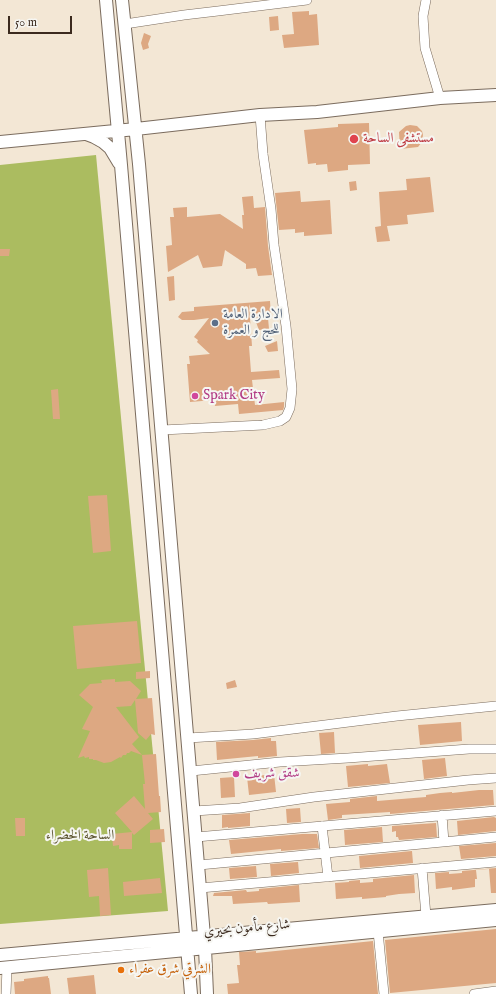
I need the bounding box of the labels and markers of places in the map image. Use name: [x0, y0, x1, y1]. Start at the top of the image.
place label: مستشفى الساحة: [363, 131, 434, 147]
marker: مستشفى الساحة: [348, 133, 360, 145]
place label: الادارة العامة للحج و العمرة: [223, 307, 283, 340]
marker: الادارة العامة للحج و العمرة: [210, 318, 220, 328]
place label: Spark City: [203, 388, 265, 404]
marker: Spark City: [190, 391, 200, 401]
place label: شقق شريف: [244, 766, 300, 782]
marker: شقق شريف: [231, 769, 241, 779]
place label: الشرقي شرق عفراء: [129, 962, 211, 978]
marker: الشرقي شرق عفراء: [116, 965, 126, 975]

